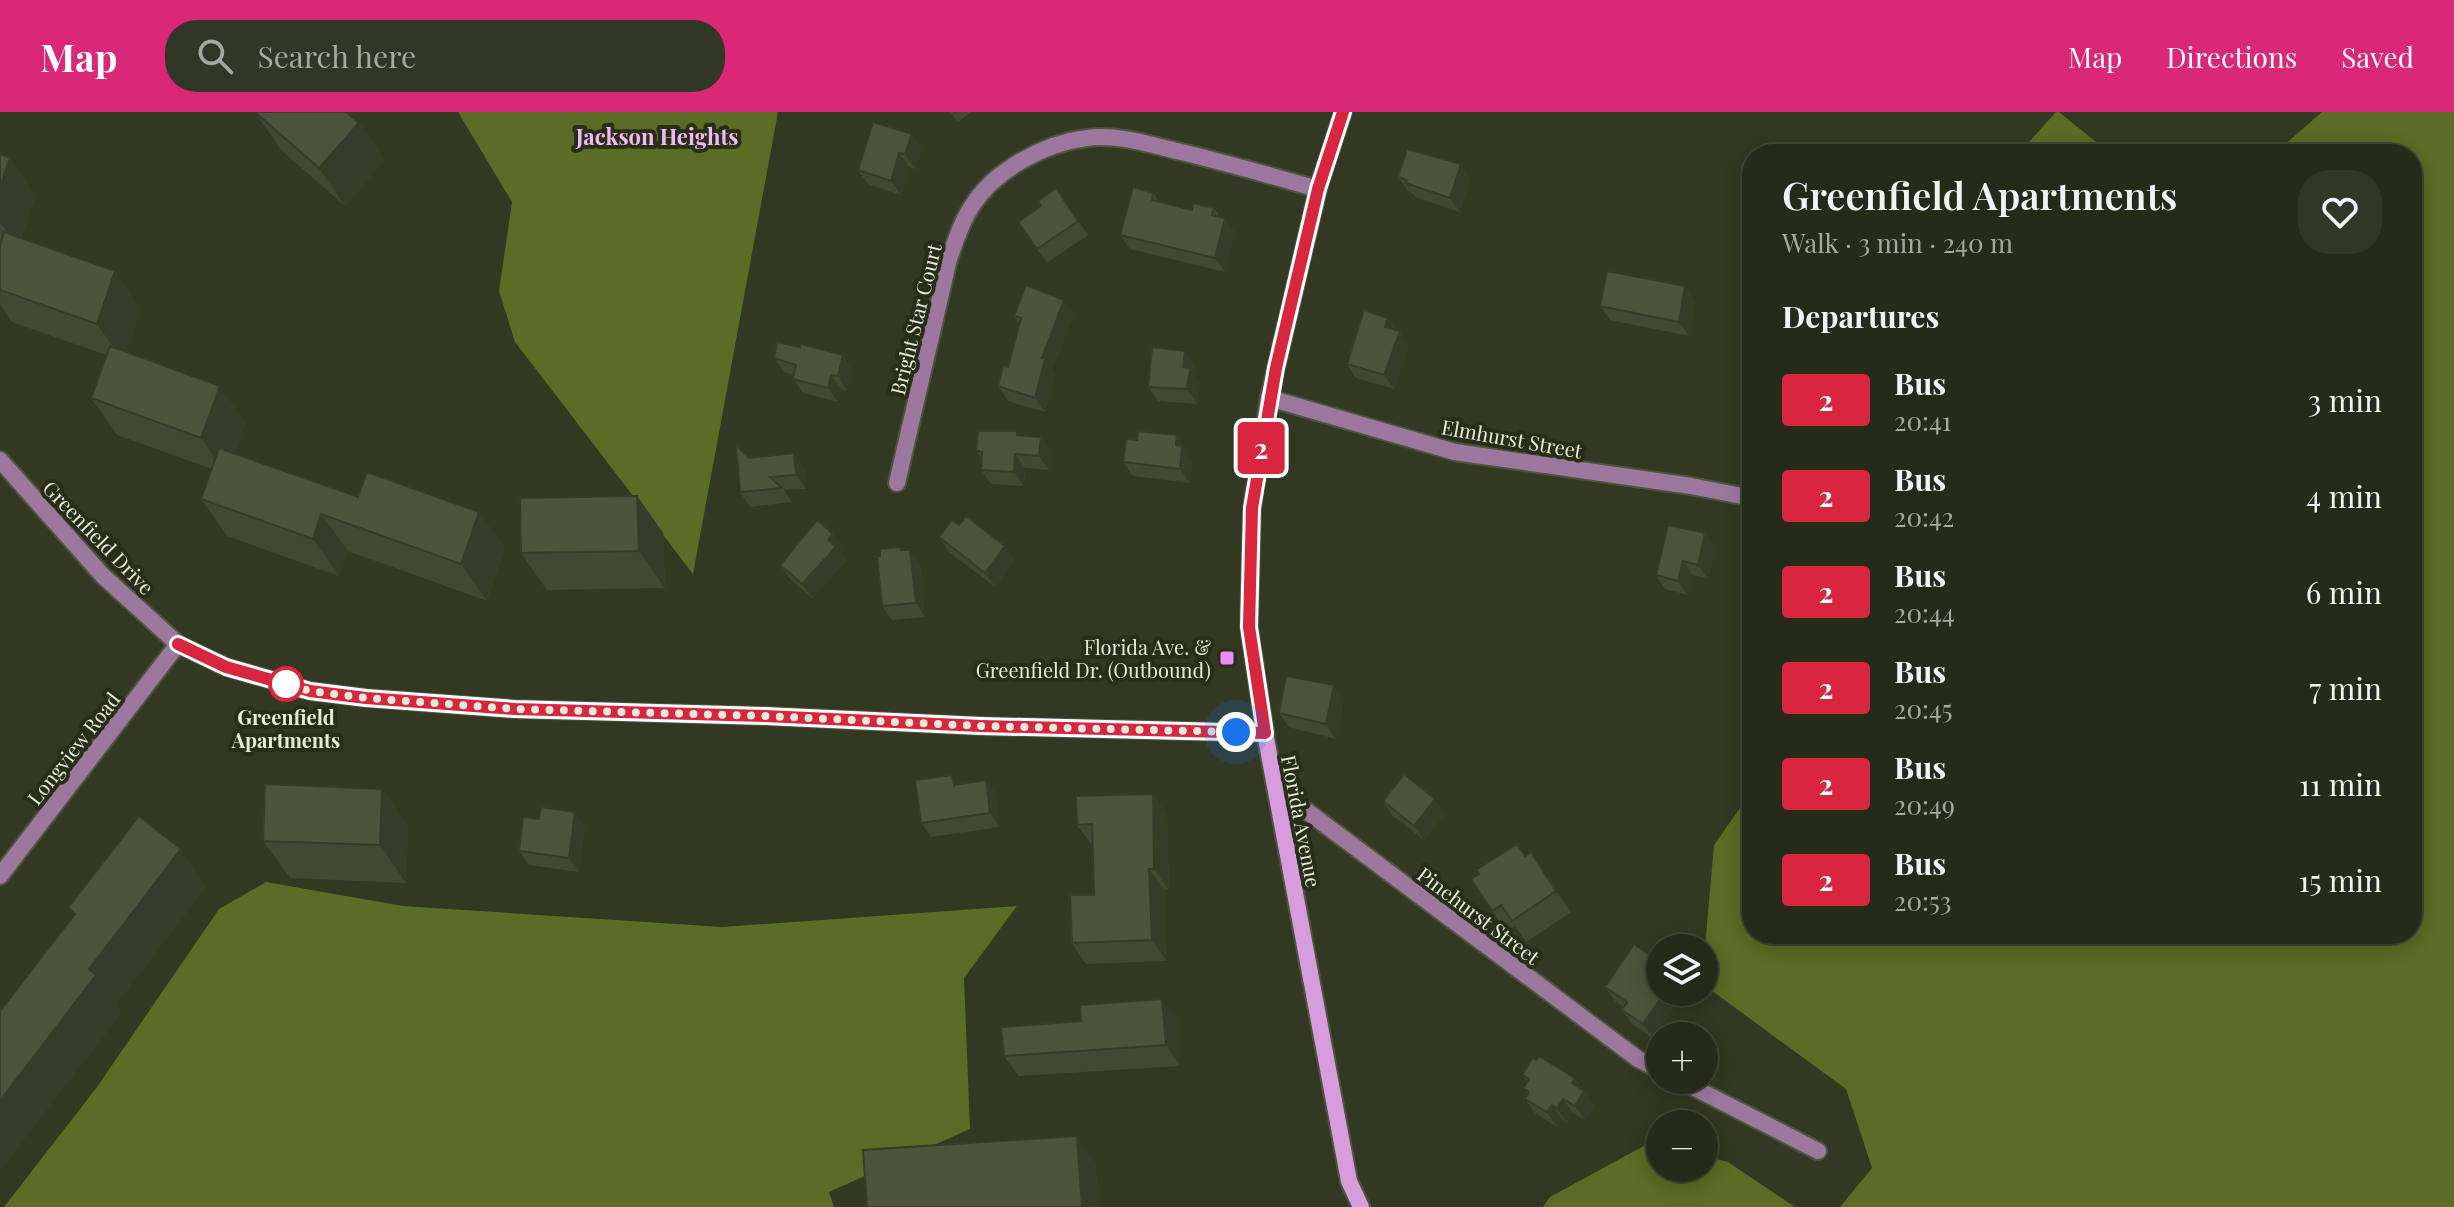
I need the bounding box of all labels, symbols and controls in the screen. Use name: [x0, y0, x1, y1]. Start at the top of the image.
search box: [165, 20, 725, 92]
text: Map: [40, 31, 117, 82]
icon: search: [193, 34, 237, 78]
text: Search here: [257, 36, 416, 76]
text: Map: [2068, 38, 2122, 75]
text: Directions: [2166, 38, 2297, 75]
text: Saved: [2341, 38, 2414, 75]
district label: Jackson Heights: [575, 121, 738, 151]
text: Greenfield Apartments: [1782, 169, 2177, 220]
button: heart: [2298, 170, 2382, 254]
text: Walk · 3 min · 240 m: [1782, 225, 2013, 260]
street label: Bright Star Court: [883, 240, 947, 397]
text: Departures: [1782, 296, 1939, 336]
text: Bus: [1894, 363, 1946, 403]
text: 3 min: [2308, 380, 2382, 420]
text: 2: [1819, 381, 1833, 418]
text: 20:41: [1894, 403, 1951, 438]
street label: Elmhurst Street: [1440, 412, 1585, 464]
line badge: 2: [1235, 422, 1287, 474]
text: 2: [1254, 429, 1268, 466]
text: Bus: [1894, 459, 1946, 499]
street label: Greenfield Drive: [38, 474, 160, 600]
text: 4 min: [2306, 476, 2382, 516]
text: 2: [1819, 477, 1833, 514]
text: 20:42: [1894, 499, 1954, 534]
text: Bus: [1894, 555, 1946, 595]
text: 6 min: [2306, 572, 2382, 612]
text: 2: [1819, 573, 1833, 610]
text: 20:44: [1894, 595, 1955, 630]
place label: Florida Ave. & Greenfield Dr. (Outbound): [976, 633, 1211, 683]
marker: Florida Ave. & Greenfield Dr. (Outbound): [1218, 649, 1236, 667]
text: Bus: [1894, 651, 1946, 691]
marker: Greenfield Apartments: [269, 667, 303, 701]
text: 7 min: [2309, 668, 2382, 708]
text: 2: [1819, 669, 1833, 706]
street label: Longview Road: [21, 686, 126, 810]
text: 20:45: [1894, 691, 1953, 726]
place label: Greenfield Apartments: [231, 703, 340, 753]
your location: [1216, 712, 1256, 752]
text: Bus: [1894, 747, 1946, 787]
street label: Florida Avenue: [1276, 753, 1328, 889]
text: 11 min: [2299, 764, 2382, 804]
text: 2: [1819, 765, 1833, 802]
text: 20:49: [1894, 787, 1955, 822]
text: Bus: [1894, 843, 1946, 883]
street label: Pinehurst Street: [1412, 860, 1546, 970]
text: 15 min: [2298, 860, 2382, 900]
text: 2: [1819, 861, 1833, 898]
text: 20:53: [1894, 883, 1952, 918]
map controls: [1646, 934, 1718, 1182]
button: layers: [1646, 934, 1718, 1006]
button: +: [1646, 1022, 1718, 1094]
button: −: [1646, 1110, 1718, 1182]

